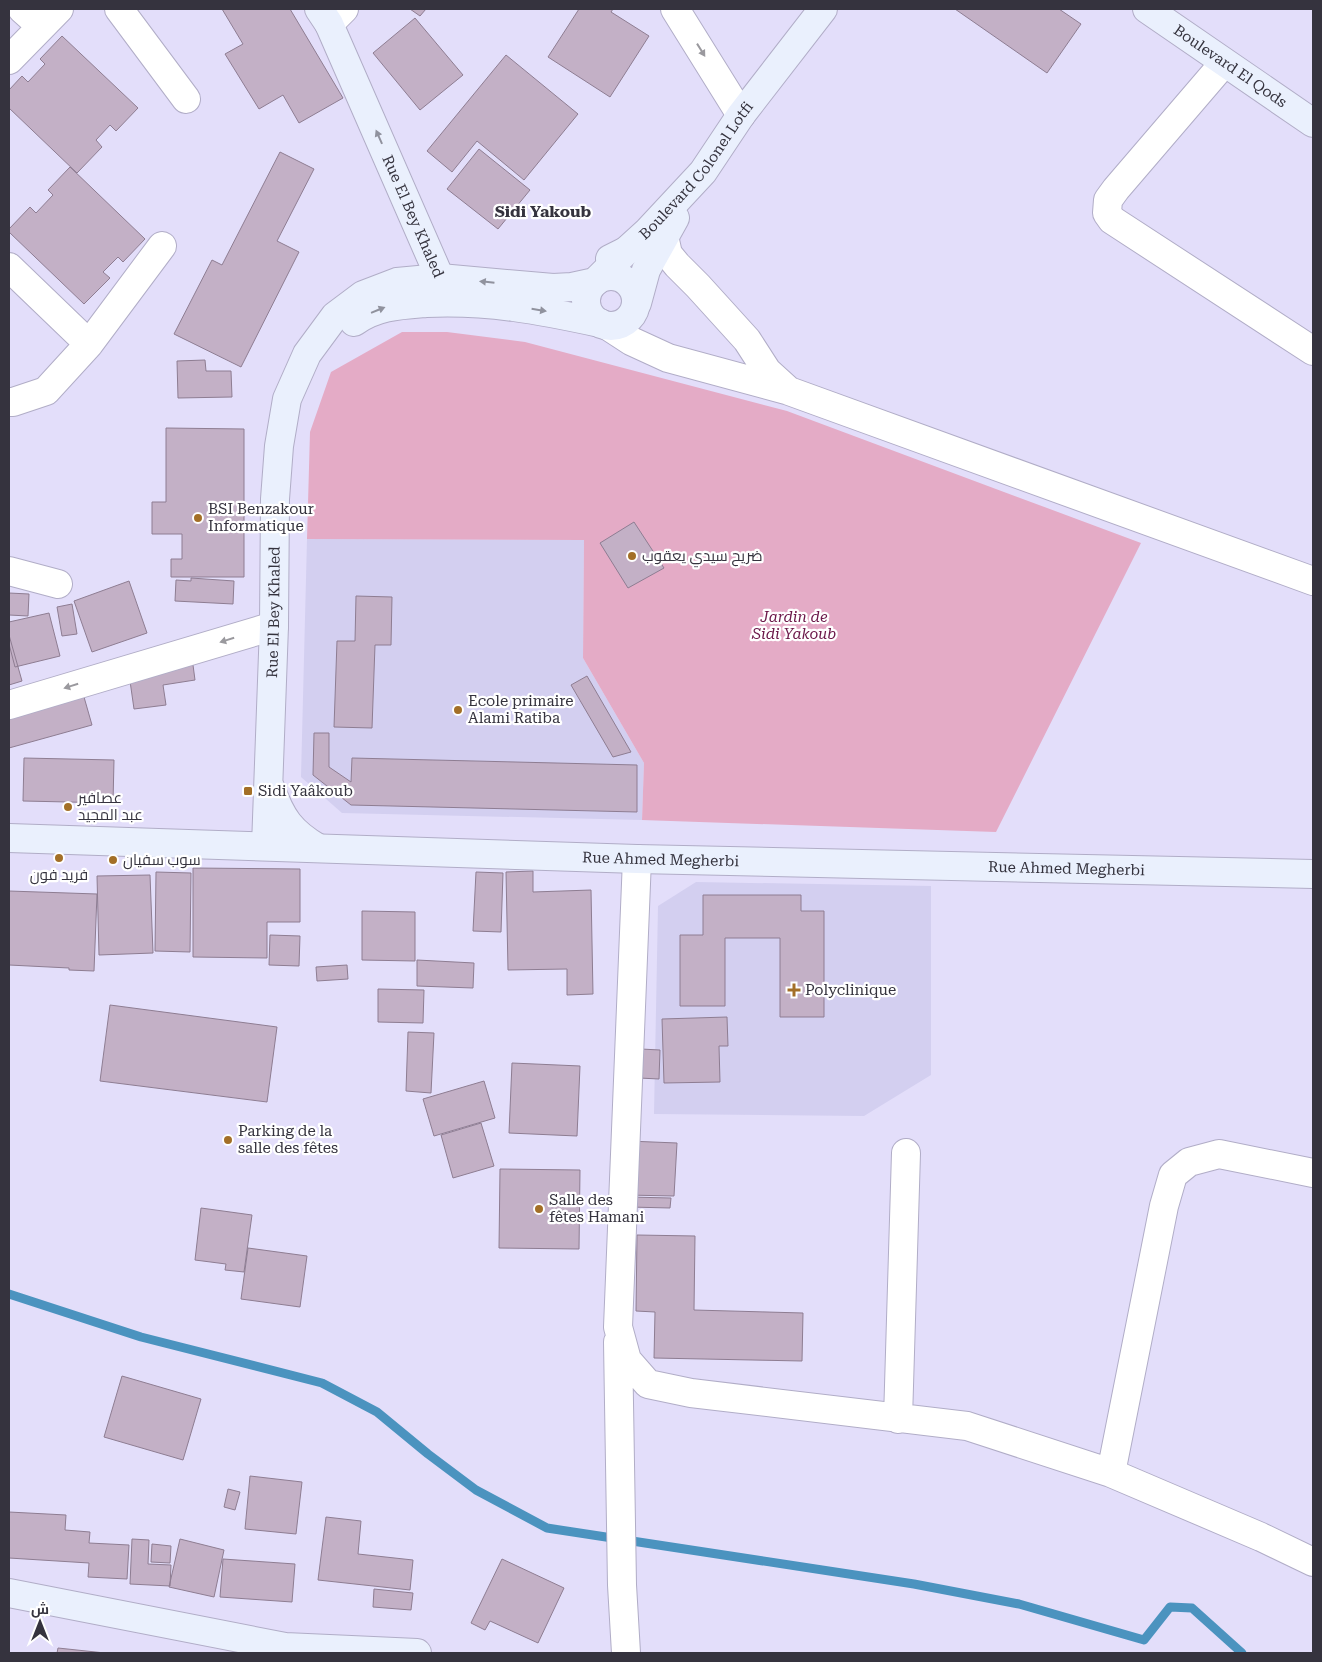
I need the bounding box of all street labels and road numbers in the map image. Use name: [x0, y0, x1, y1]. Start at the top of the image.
street label: Boulevard El Qods: [1170, 21, 1290, 111]
street label: Boulevard Colonel Lotfi: [636, 98, 757, 243]
street label: Rue El Bey Khaled: [378, 152, 448, 281]
street label: Rue El Bey Khaled: [263, 546, 284, 678]
street label: Rue Ahmed Megherbi: [582, 848, 739, 870]
street label: Rue Ahmed Megherbi: [988, 858, 1145, 879]

